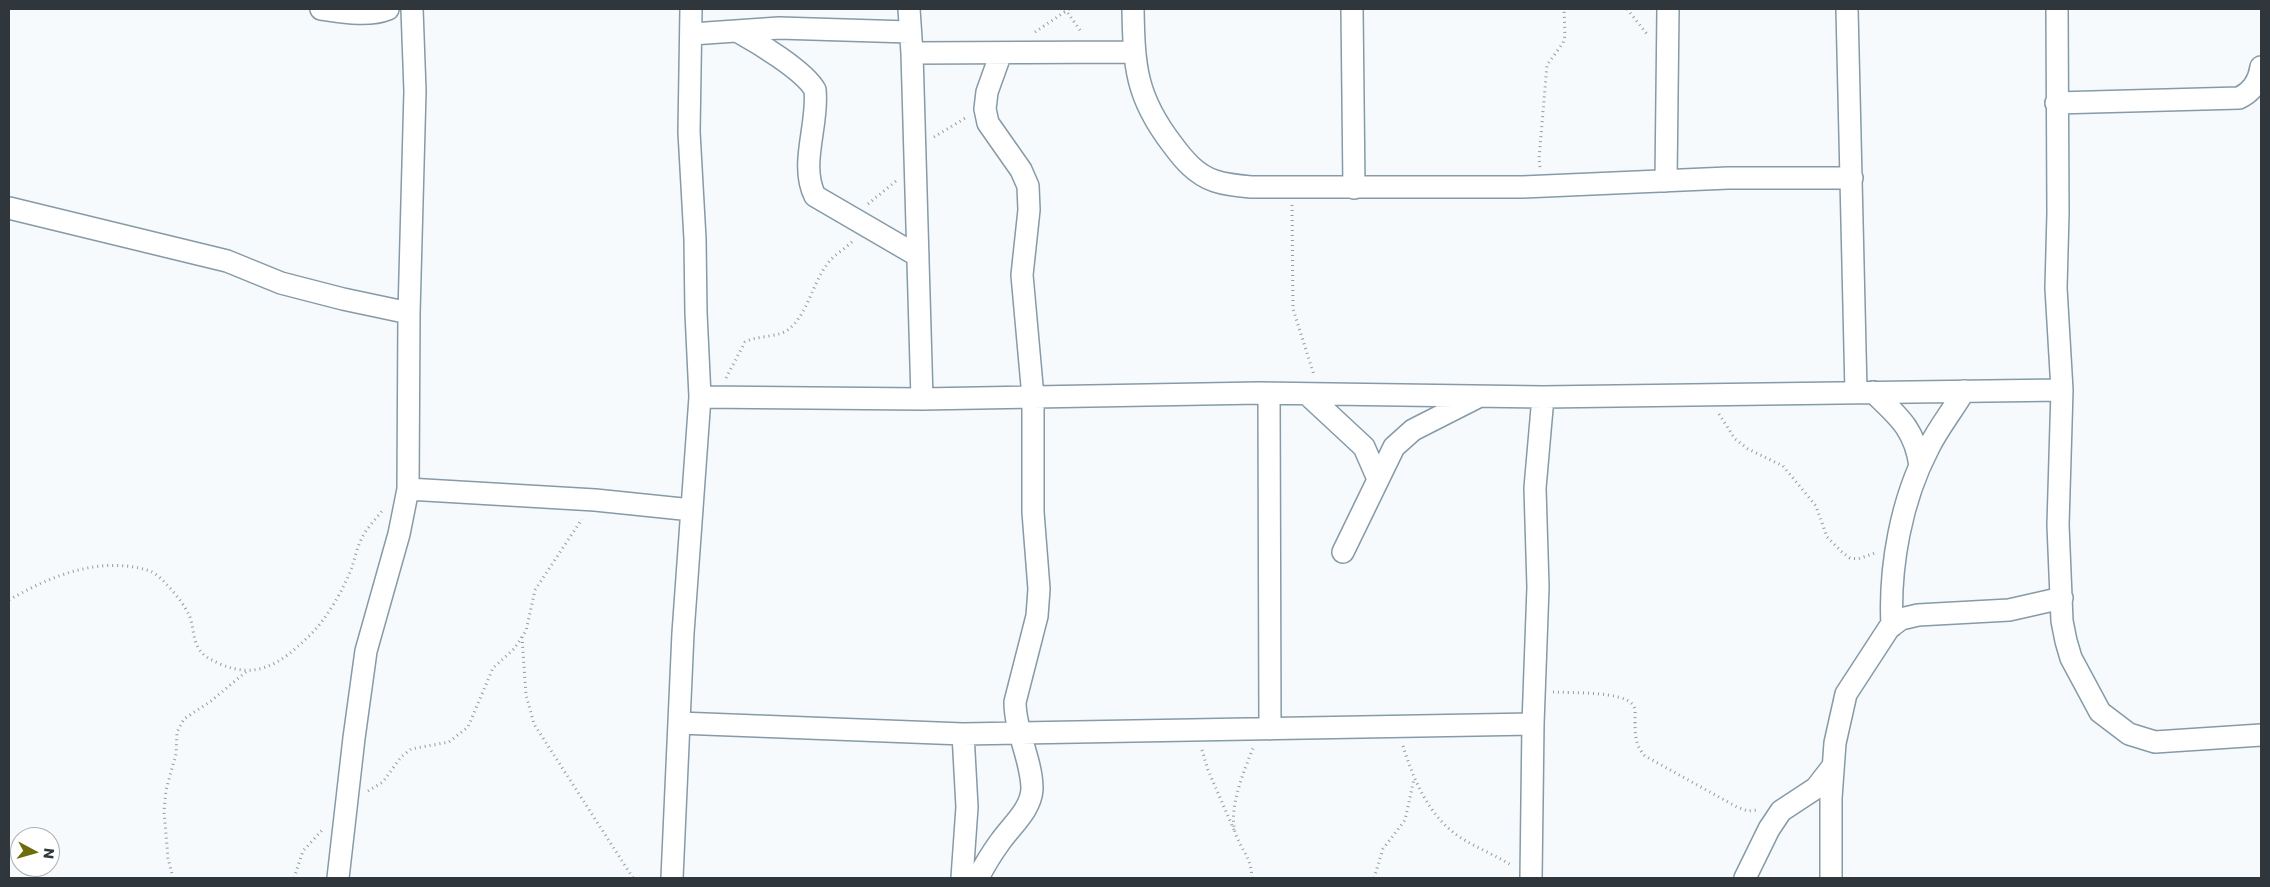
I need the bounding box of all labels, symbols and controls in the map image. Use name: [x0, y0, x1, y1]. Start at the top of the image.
north arrow: [10, 827, 60, 877]
text: N: [38, 847, 59, 860]

